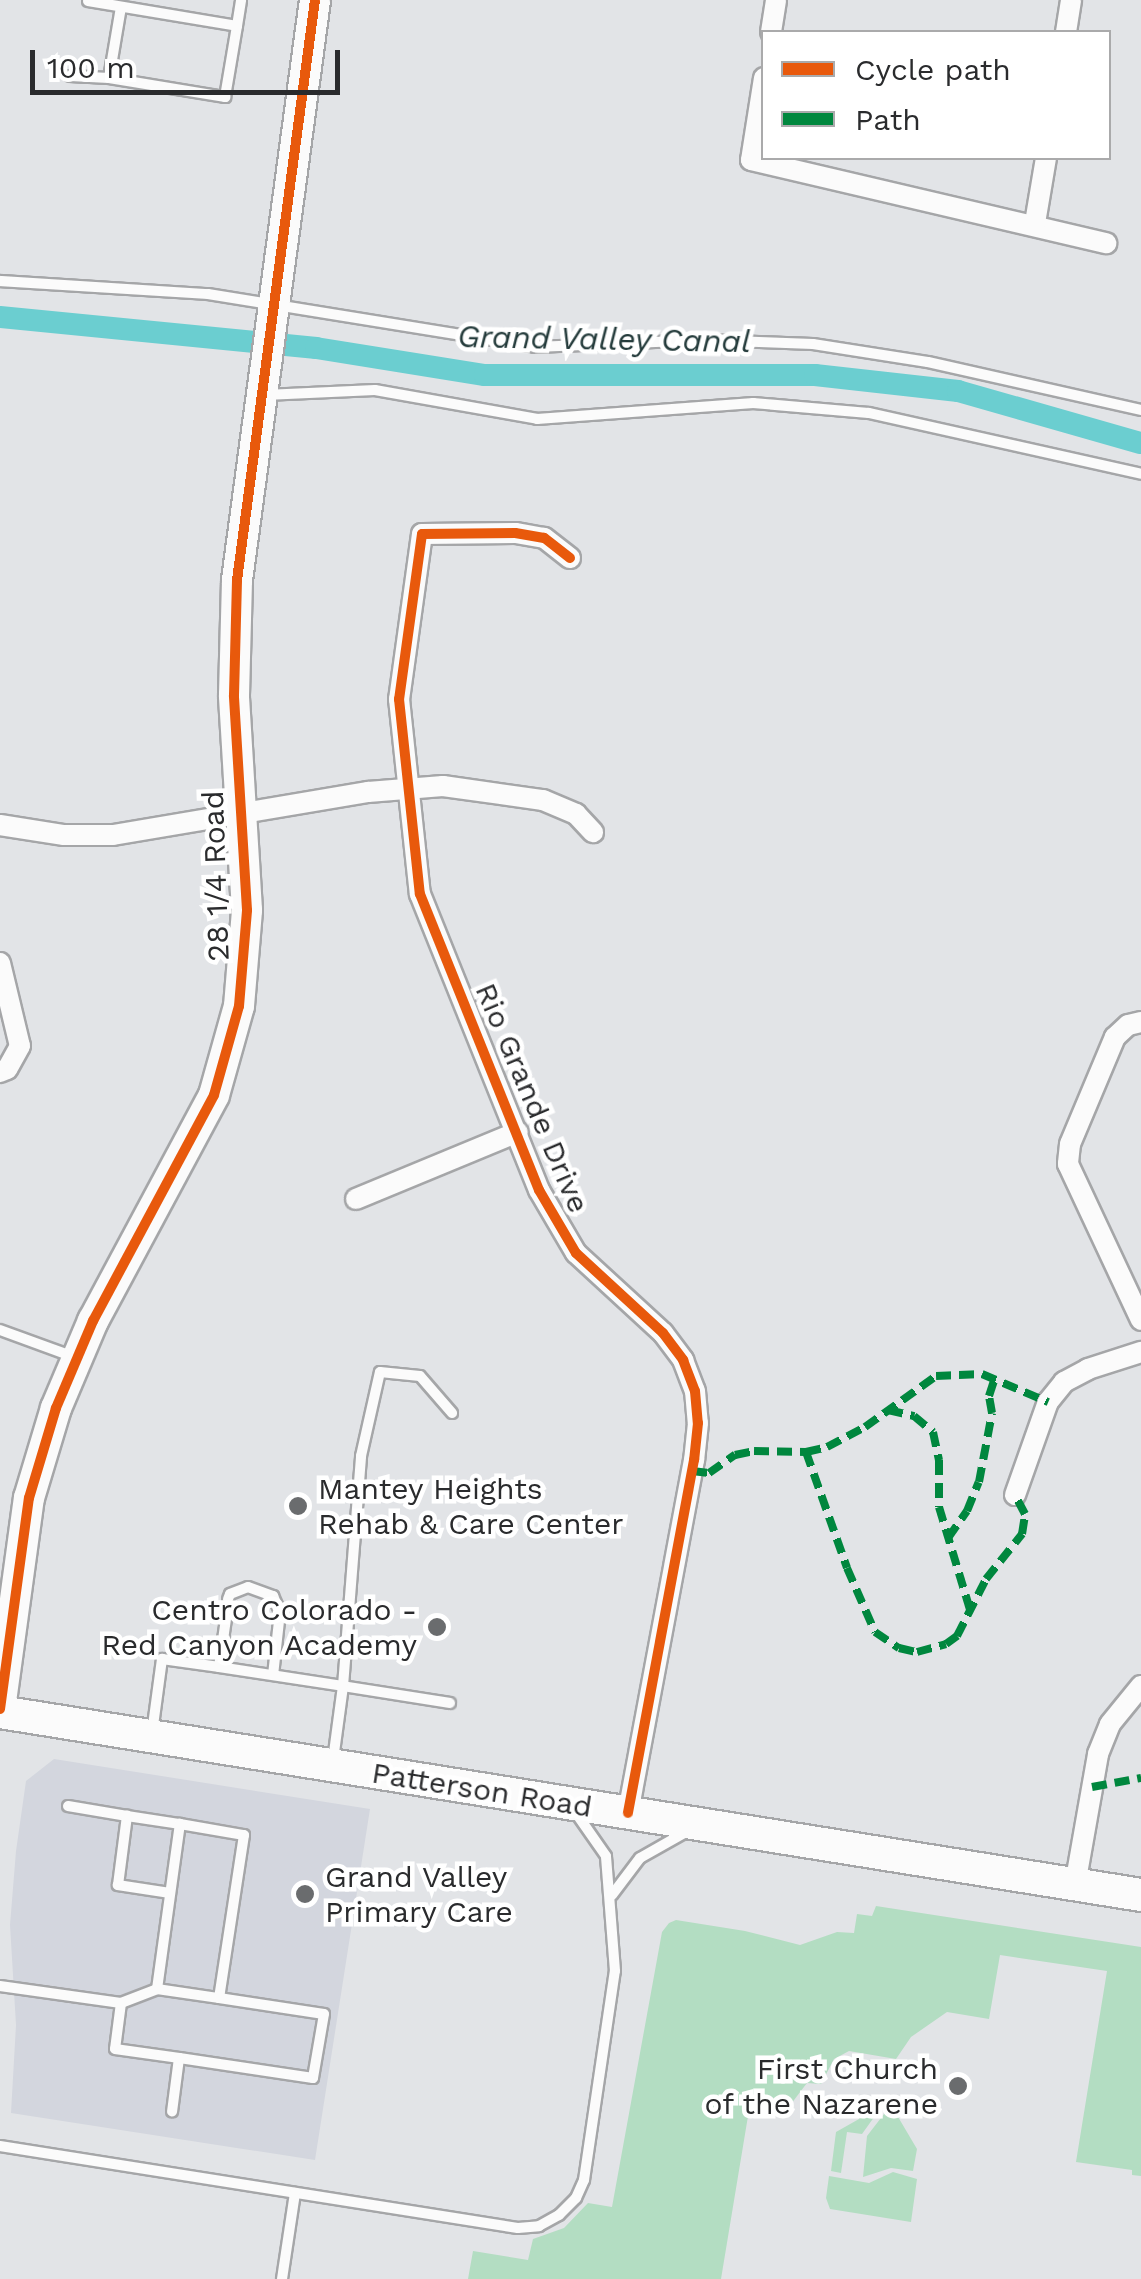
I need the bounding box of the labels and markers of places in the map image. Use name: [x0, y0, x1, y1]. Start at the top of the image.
place label: Mantey Heights Rehab & Care Center: [318, 1471, 623, 1542]
marker: Mantey Heights Rehab & Care Center: [287, 1495, 309, 1517]
place label: Centro Colorado - Red Canyon Academy: [100, 1592, 417, 1662]
marker: Centro Colorado - Red Canyon Academy: [426, 1616, 448, 1638]
place label: Grand Valley Primary Care: [325, 1859, 514, 1930]
marker: Grand Valley Primary Care: [294, 1883, 316, 1905]
place label: First Church of the Nazarene: [703, 2051, 938, 2122]
marker: First Church of the Nazarene: [947, 2075, 969, 2097]

